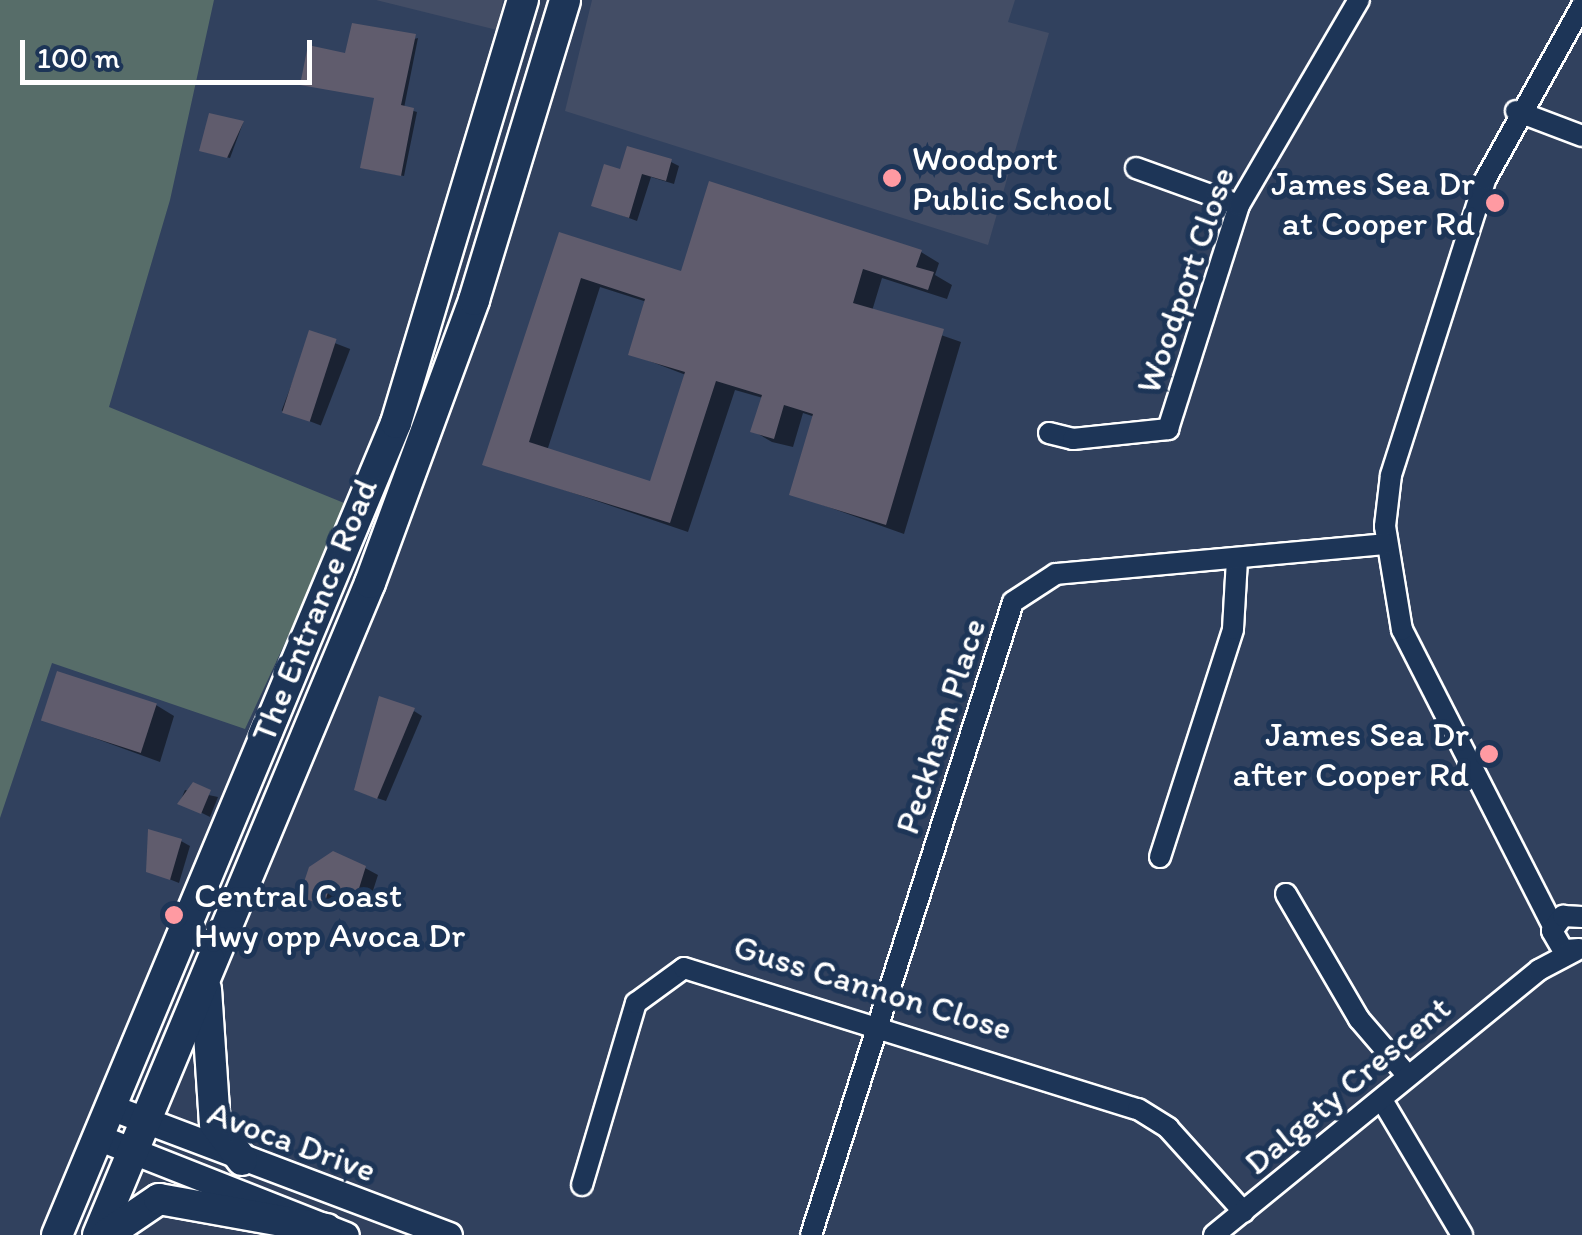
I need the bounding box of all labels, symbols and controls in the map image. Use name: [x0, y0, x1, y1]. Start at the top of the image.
scale bar: [25, 20, 318, 82]
text: 100 m: [37, 39, 120, 76]
place label: Woodport Public School: [912, 137, 1112, 219]
street label: Woodport Close: [1127, 161, 1243, 399]
place label: James Sea Dr at Cooper Rd: [1272, 162, 1475, 244]
marker: Woodport Public School: [881, 167, 903, 189]
marker: James Sea Dr at Cooper Rd: [1484, 192, 1506, 214]
street label: The Entrance Road: [242, 471, 386, 749]
street label: Peckham Place: [885, 613, 995, 839]
place label: James Sea Dr after Cooper Rd: [1232, 713, 1469, 795]
marker: James Sea Dr after Cooper Rd: [1478, 743, 1500, 765]
place label: Central Coast Hwy opp Avoca Dr: [194, 874, 462, 956]
marker: Central Coast Hwy opp Avoca Dr: [163, 904, 185, 926]
street label: Guss Cannon Close: [728, 925, 1018, 1049]
street label: Dalgety Crescent: [1235, 986, 1459, 1184]
street label: Avoca Drive: [202, 1091, 382, 1191]

